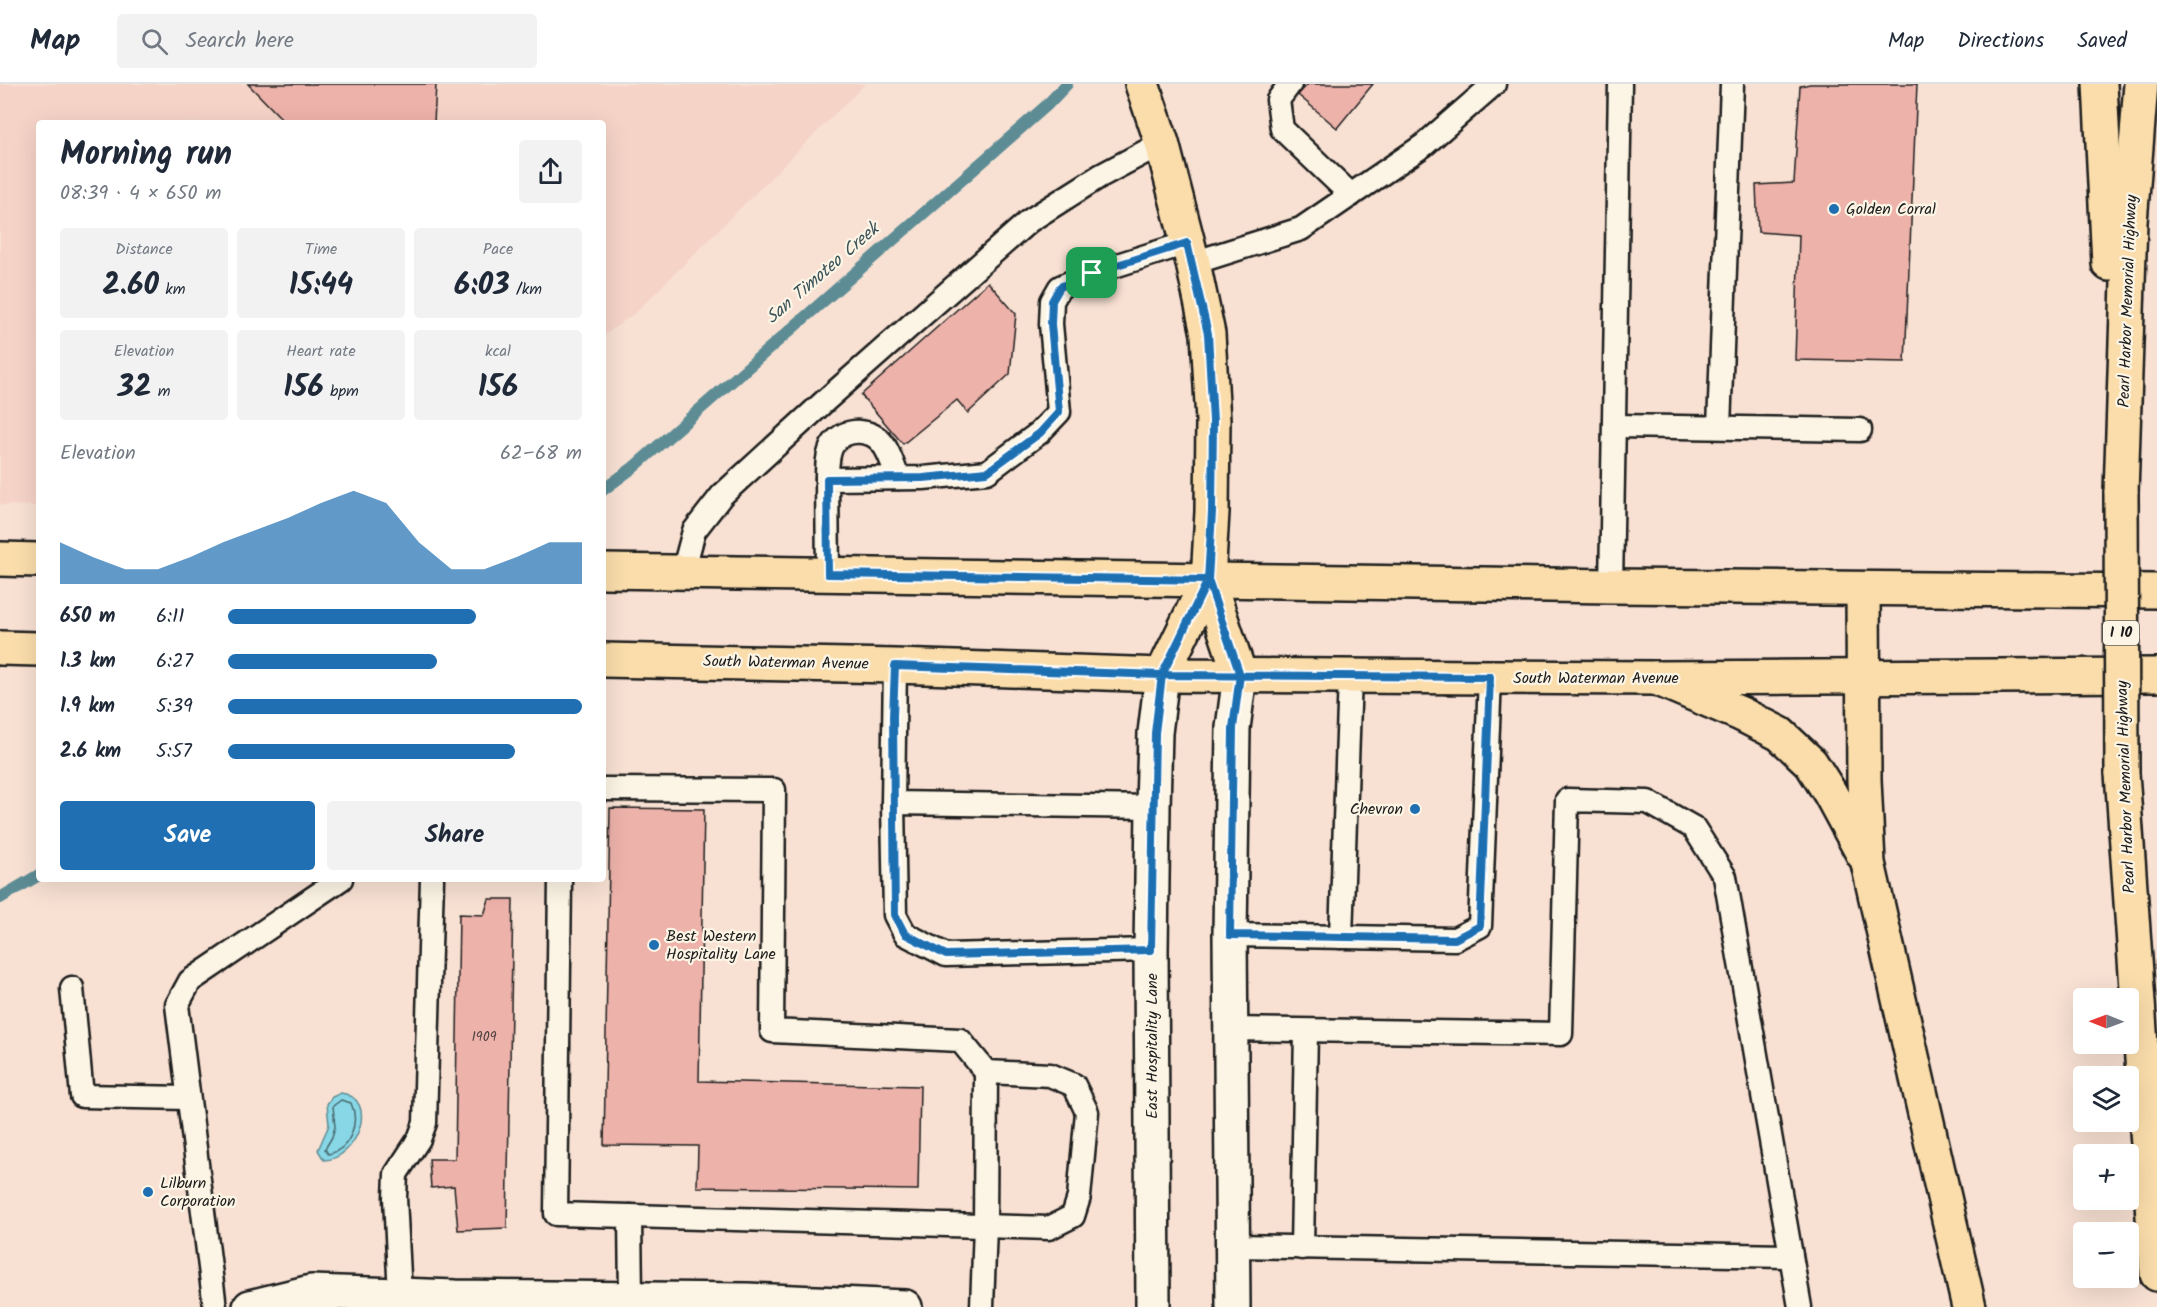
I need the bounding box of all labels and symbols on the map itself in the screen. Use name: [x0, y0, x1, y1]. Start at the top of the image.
street label: Pearl Harbor Memorial Highway: [2112, 194, 2144, 408]
place label: Golden Corral: [1846, 197, 1936, 222]
marker: Golden Corral: [1827, 202, 1841, 216]
water label: San Timoteo Creek: [760, 214, 888, 332]
pin: [1066, 247, 1117, 298]
road number: I 10: [2103, 621, 2139, 645]
street label: South Waterman Avenue: [703, 649, 869, 677]
street label: South Waterman Avenue: [1513, 666, 1679, 691]
street label: Pearl Harbor Memorial Highway: [2110, 680, 2142, 894]
place label: Chevron: [1350, 797, 1403, 822]
marker: Chevron: [1408, 802, 1422, 816]
place label: Best Western Hospitality Lane: [666, 924, 776, 967]
marker: Best Western Hospitality Lane: [647, 938, 661, 952]
street label: East Hospitality Lane: [1140, 973, 1165, 1119]
north arrow: [2073, 988, 2139, 1054]
house number: 1909: [471, 1026, 497, 1048]
place label: Lilburn Corporation: [160, 1171, 236, 1214]
marker: Lilburn Corporation: [141, 1185, 155, 1199]

